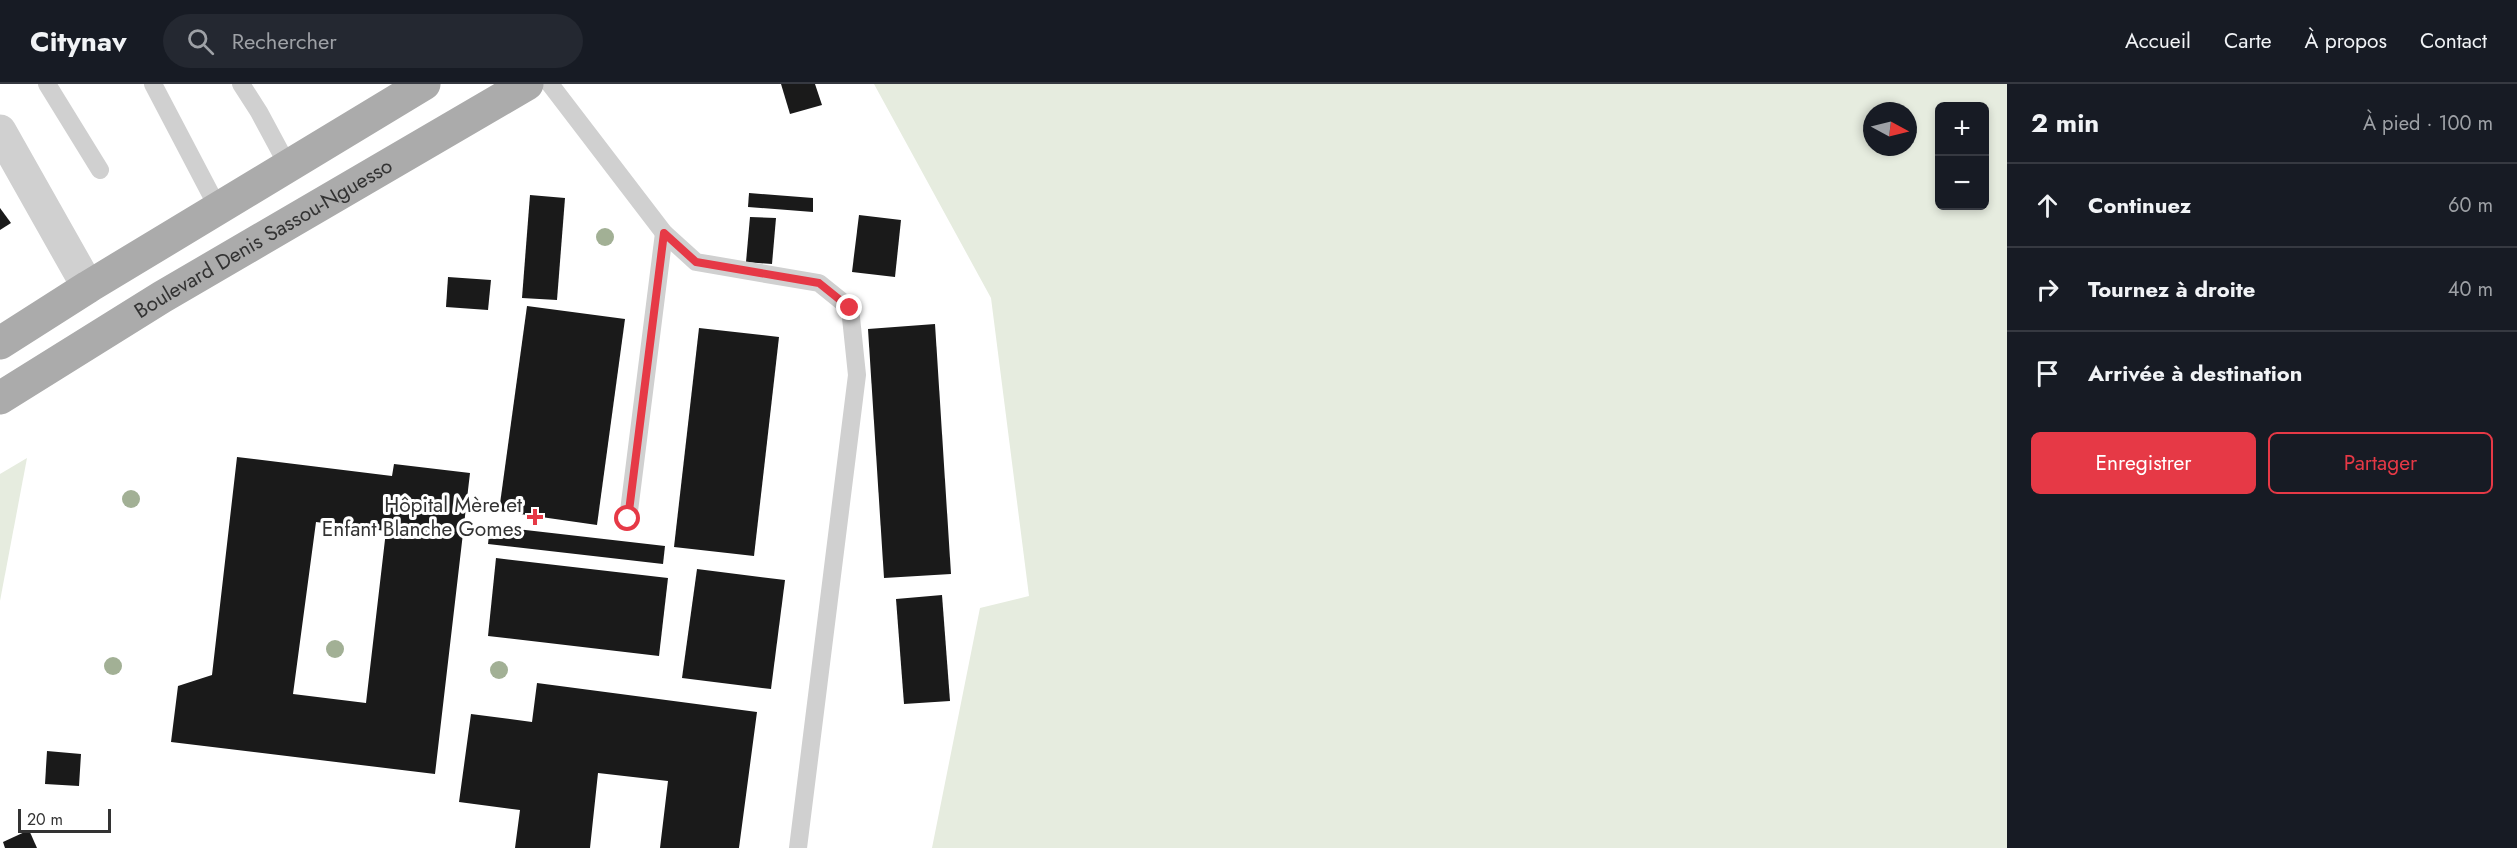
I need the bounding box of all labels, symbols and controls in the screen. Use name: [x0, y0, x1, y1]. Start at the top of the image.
search box: [163, 14, 583, 68]
text: Citynav: [30, 21, 127, 62]
icon: search: [184, 25, 217, 58]
text: Rechercher: [232, 25, 337, 57]
text: Accueil: [2125, 26, 2191, 56]
text: Carte: [2224, 26, 2272, 56]
text: À propos: [2305, 26, 2387, 56]
text: Contact: [2420, 26, 2487, 56]
north arrow: [1863, 102, 1917, 156]
map controls: [1935, 102, 1989, 210]
button: +: [1935, 102, 1989, 156]
text: 2 min: [2031, 104, 2099, 142]
text: À pied · 100 m: [2363, 109, 2493, 138]
street label: Boulevard Denis Sassou-Nguesso: [128, 151, 398, 326]
button: −: [1935, 156, 1989, 210]
icon: ahead: [2031, 189, 2064, 222]
text: Continuez: [2088, 189, 2191, 221]
text: 60 m: [2448, 191, 2493, 220]
icon: right: [2031, 273, 2064, 306]
text: Tournez à droite: [2088, 273, 2255, 305]
text: 40 m: [2448, 275, 2493, 304]
route end: [836, 294, 862, 320]
icon: arrive: [2031, 357, 2064, 390]
text: Arrivée à destination: [2088, 357, 2302, 389]
button: Enregistrer: [2031, 432, 2256, 494]
button: Partager: [2268, 432, 2493, 494]
place label: Hôpital Mère et Enfant Blanche Gomes: [322, 490, 522, 544]
route start: [614, 505, 640, 531]
marker: Hôpital Mère et Enfant Blanche Gomes: [526, 508, 544, 526]
scale bar: [18, 806, 111, 834]
text: 20 m: [27, 808, 63, 831]

